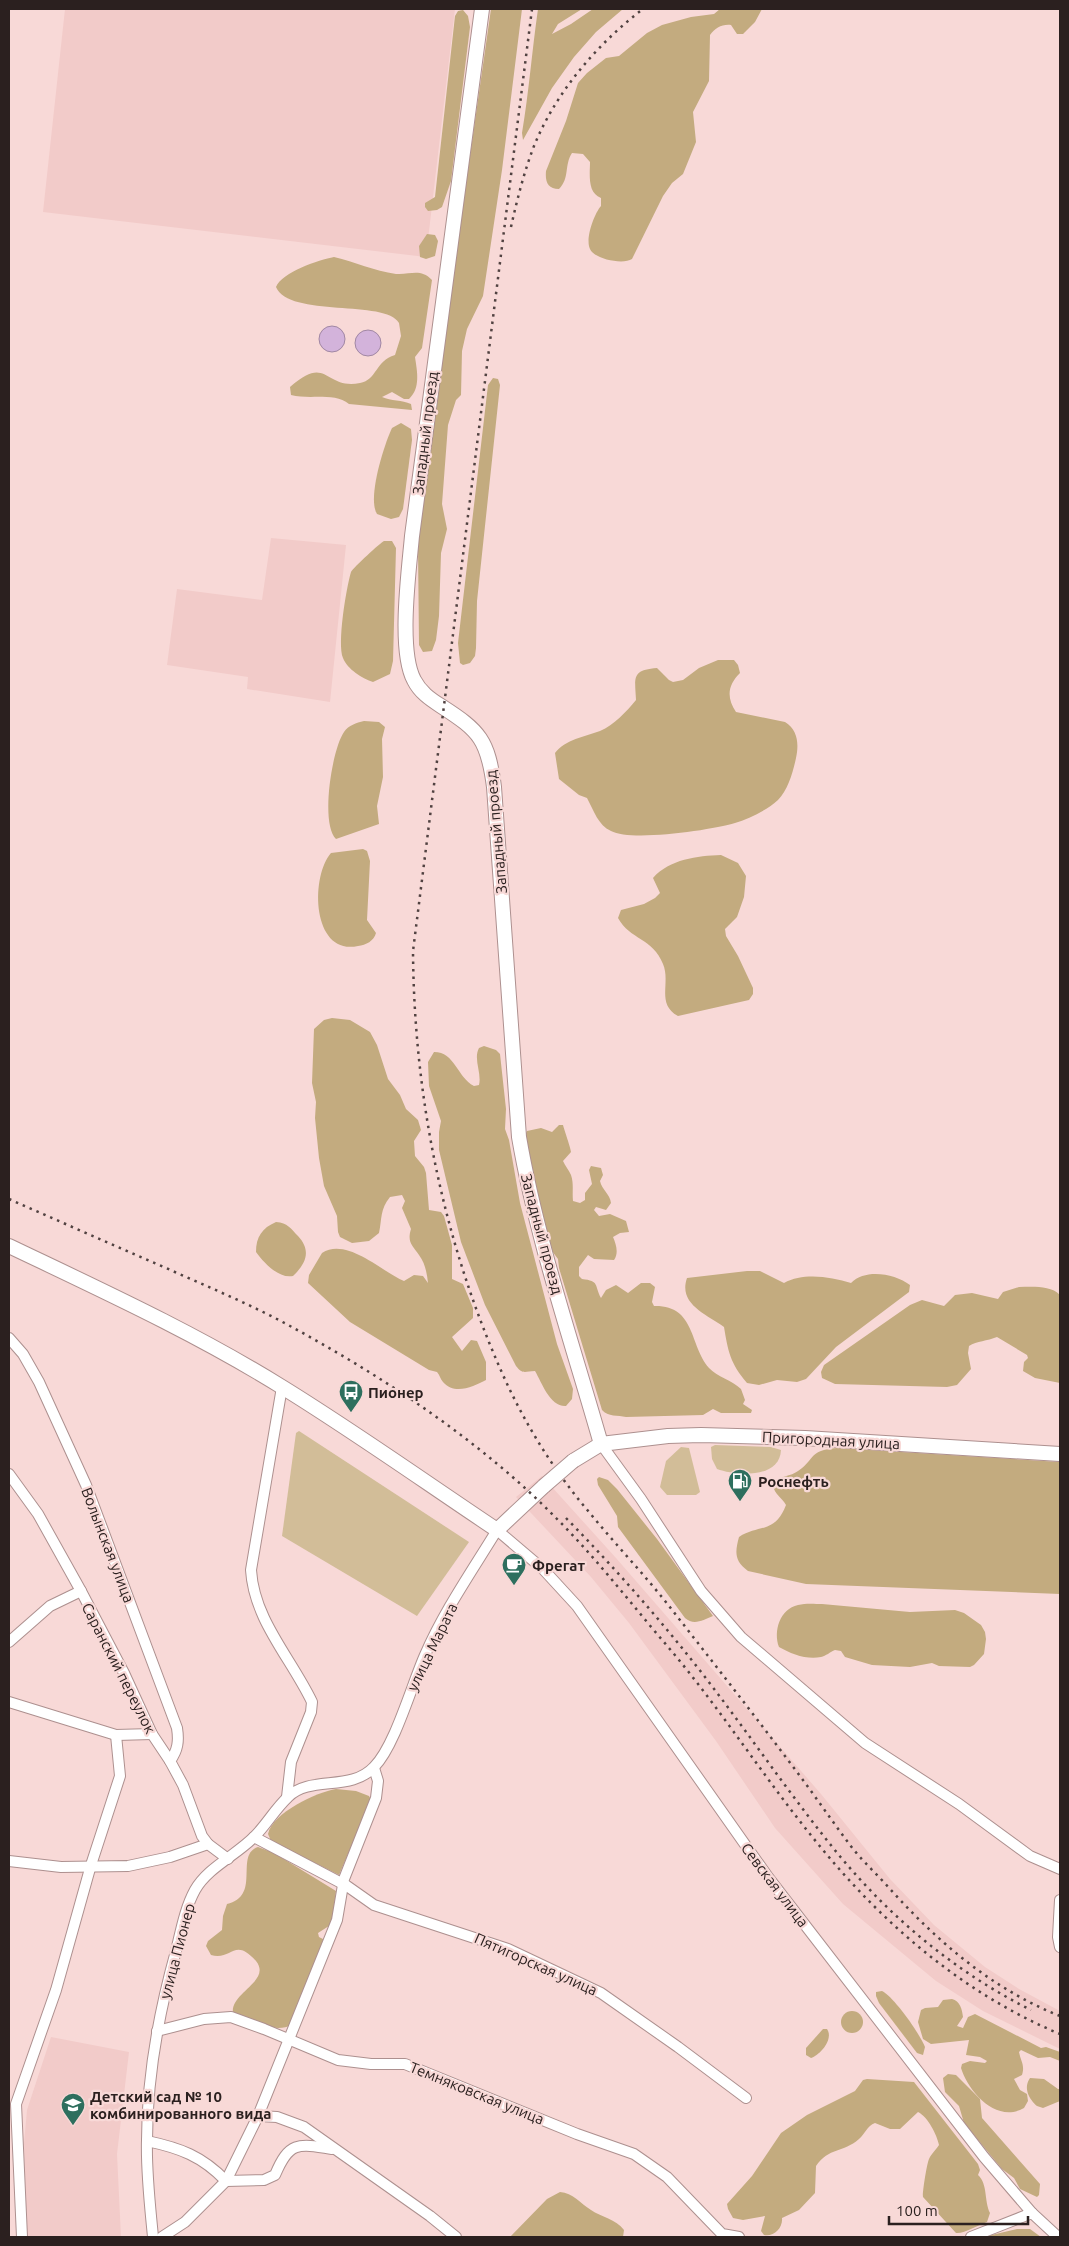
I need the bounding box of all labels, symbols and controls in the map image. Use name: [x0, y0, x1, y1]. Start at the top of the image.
street label: Западный проезд: [409, 370, 441, 496]
street label: Западный проезд: [482, 769, 510, 894]
street label: Западный проезд: [518, 1172, 566, 1296]
bus stop icon: Пионер: [338, 1379, 364, 1413]
place label: Пионер: [368, 1384, 424, 1401]
street label: Пригородная улица: [762, 1428, 900, 1452]
fuel station icon: Роснефть: [727, 1468, 753, 1502]
place label: Роснефть: [758, 1473, 829, 1490]
street label: Волынская улица: [78, 1485, 138, 1605]
cafe icon: Фрегат: [501, 1552, 527, 1586]
place label: Фрегат: [532, 1557, 585, 1574]
street label: Саранский переулок: [79, 1600, 159, 1736]
street label: улица Марата: [403, 1600, 461, 1694]
street label: Севская улица: [738, 1840, 812, 1930]
street label: улица Пионер: [156, 1901, 198, 2001]
street label: Пятигорская улица: [472, 1929, 600, 1999]
street label: Темняковская улица: [407, 2058, 547, 2128]
place label: Детский сад № 10 комбинированного вида: [90, 2088, 271, 2122]
school or university icon: Детский сад № 10 комбинированного вида: [60, 2092, 86, 2126]
scale bar: [889, 2194, 1028, 2226]
text: 100 m: [896, 2202, 938, 2219]

